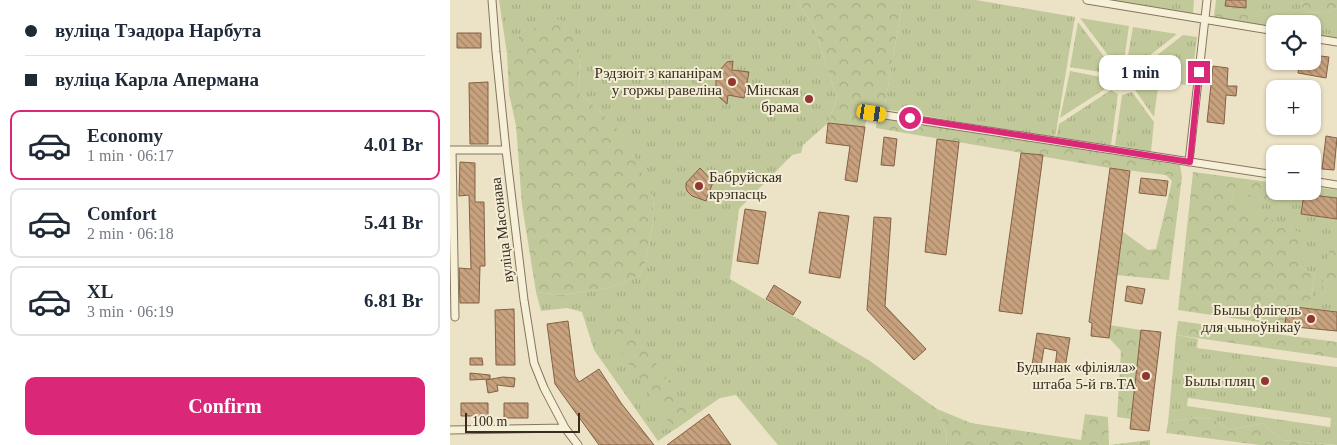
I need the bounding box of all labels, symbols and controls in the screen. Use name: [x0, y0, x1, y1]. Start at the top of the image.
map controls: [1266, 15, 1321, 200]
button: locate: [1266, 15, 1321, 70]
text: вуліца Тэадора Нарбута: [55, 20, 261, 41]
callout: 1 min: [1099, 54, 1182, 90]
route end: [1188, 61, 1210, 83]
text: 1 min: [1121, 64, 1159, 81]
place label: Рэдзюіт з капанірам у горжы равеліна: [594, 65, 722, 98]
text: вуліца Карла Апермана: [55, 69, 259, 90]
marker: Рэдзюіт з капанірам у горжы равеліна: [726, 76, 738, 88]
button: +: [1266, 80, 1321, 135]
place label: Мінская брама: [746, 82, 799, 115]
marker: Мінская брама: [803, 93, 815, 105]
car: [856, 103, 887, 123]
route start: [899, 107, 921, 129]
icon: car: [27, 123, 72, 168]
text: Economy: [87, 125, 163, 146]
text: 4.01 Br: [364, 134, 423, 155]
button: −: [1266, 145, 1321, 200]
text: 1 min · 06:17: [87, 147, 174, 164]
place label: Бабруйская крэпасць: [709, 169, 782, 202]
street label: вуліца Масонава: [488, 176, 516, 284]
marker: Бабруйская крэпасць: [693, 180, 705, 192]
icon: car: [27, 201, 72, 246]
text: Comfort: [87, 203, 157, 224]
text: 5.41 Br: [364, 212, 423, 233]
text: 2 min · 06:18: [87, 225, 174, 242]
icon: car: [27, 279, 72, 324]
text: XL: [87, 281, 113, 302]
text: 6.81 Br: [364, 290, 423, 311]
place label: Былы флігель для чыноўнікаў: [1201, 302, 1301, 335]
text: 3 min · 06:19: [87, 303, 174, 320]
marker: Былы флігель для чыноўнікаў: [1305, 313, 1317, 325]
place label: Будынак «філіяла» штаба 5-й гв.ТА: [1016, 359, 1136, 392]
marker: Будынак «філіяла» штаба 5-й гв.ТА: [1140, 370, 1152, 382]
place label: Былы пляц: [1185, 373, 1255, 389]
marker: Былы пляц: [1259, 375, 1271, 387]
button: Confirm: [25, 377, 425, 435]
scale bar: [465, 410, 580, 433]
text: 100 m: [472, 414, 507, 429]

